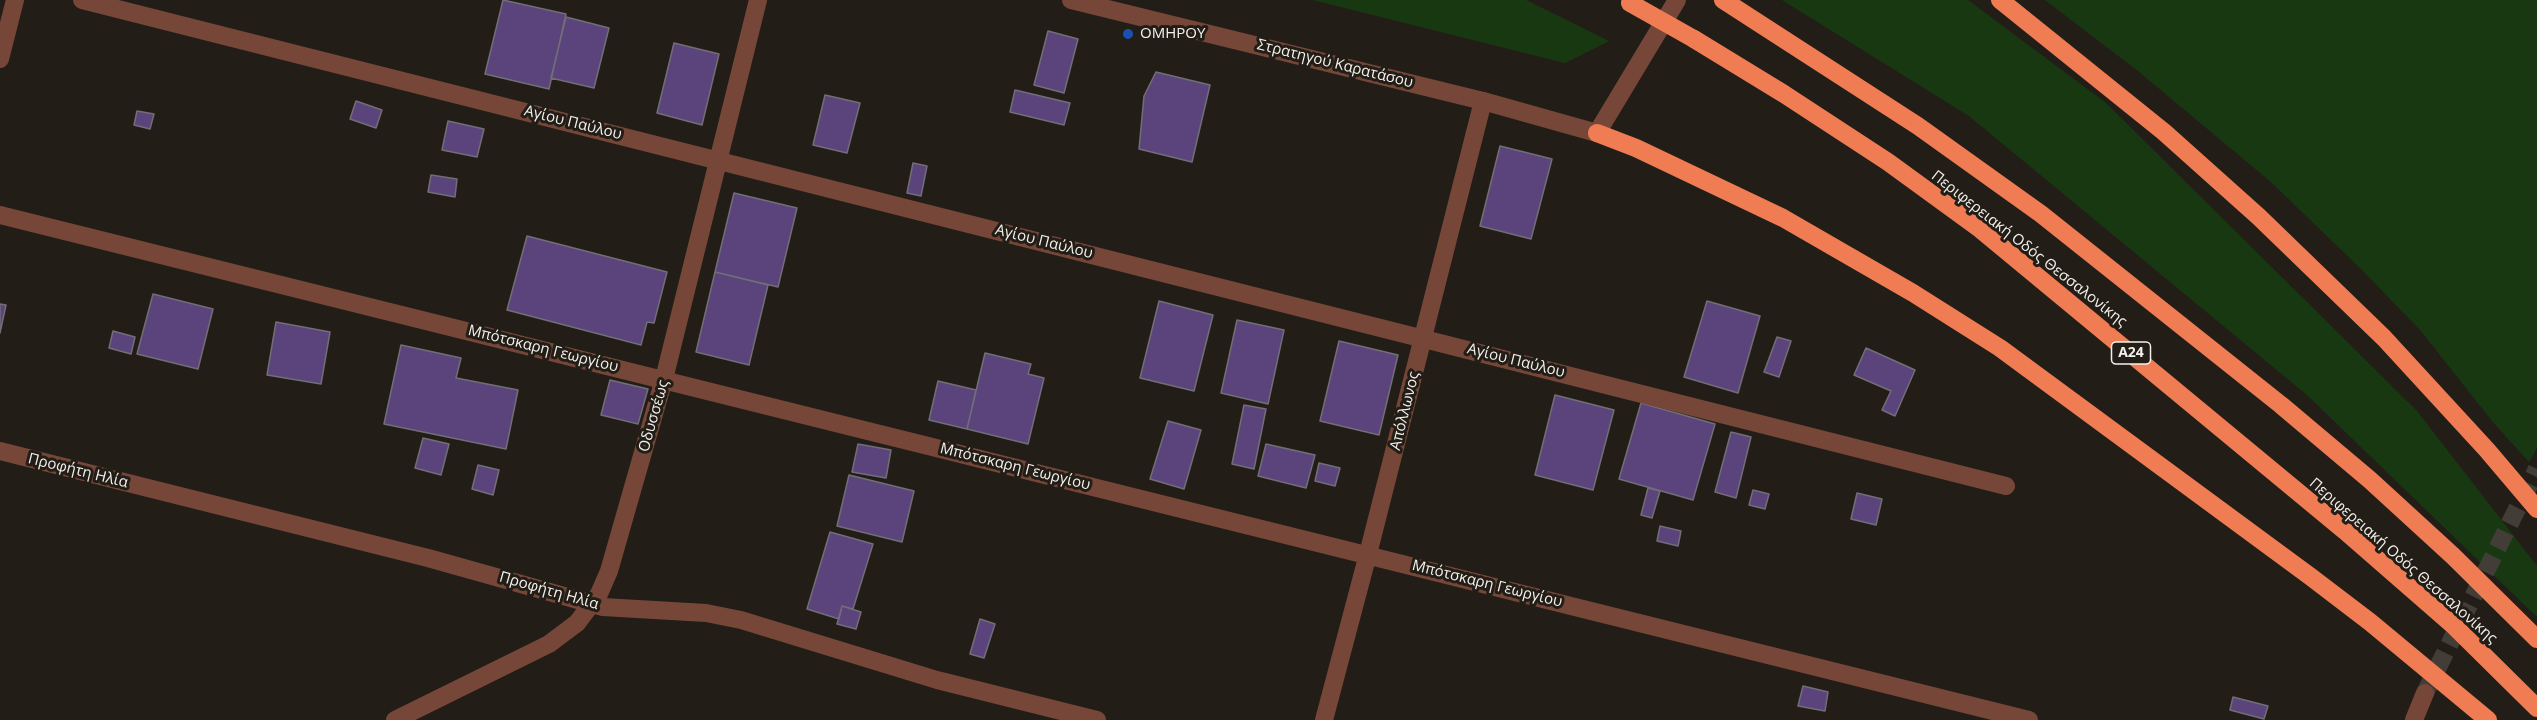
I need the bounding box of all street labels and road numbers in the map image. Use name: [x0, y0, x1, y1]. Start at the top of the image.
street label: Στρατηγού Καρατάσου: [1255, 36, 1415, 92]
street label: Αγίου Παύλου: [522, 102, 624, 144]
street label: Περιφερειακή Οδός Θεσσαλονίκης: [1928, 167, 2130, 331]
street label: Αγίου Παύλου: [993, 221, 1095, 263]
street label: Μπότσκαρη Γεωργίου: [466, 322, 620, 376]
street label: Αγίου Παύλου: [1465, 340, 1567, 382]
road number: Α24: [2112, 342, 2150, 364]
street label: Απόλλωνος: [1387, 370, 1423, 452]
street label: Οδυσσέως: [635, 378, 673, 454]
street label: Μπότσκαρη Γεωργίου: [938, 440, 1092, 494]
street label: Προφήτη Ηλία: [26, 450, 130, 492]
street label: Περιφερειακή Οδός Θεσσαλονίκης: [2305, 474, 2501, 648]
street label: Μπότσκαρη Γεωργίου: [1410, 557, 1564, 611]
street label: Προφήτη Ηλία: [497, 568, 601, 614]

